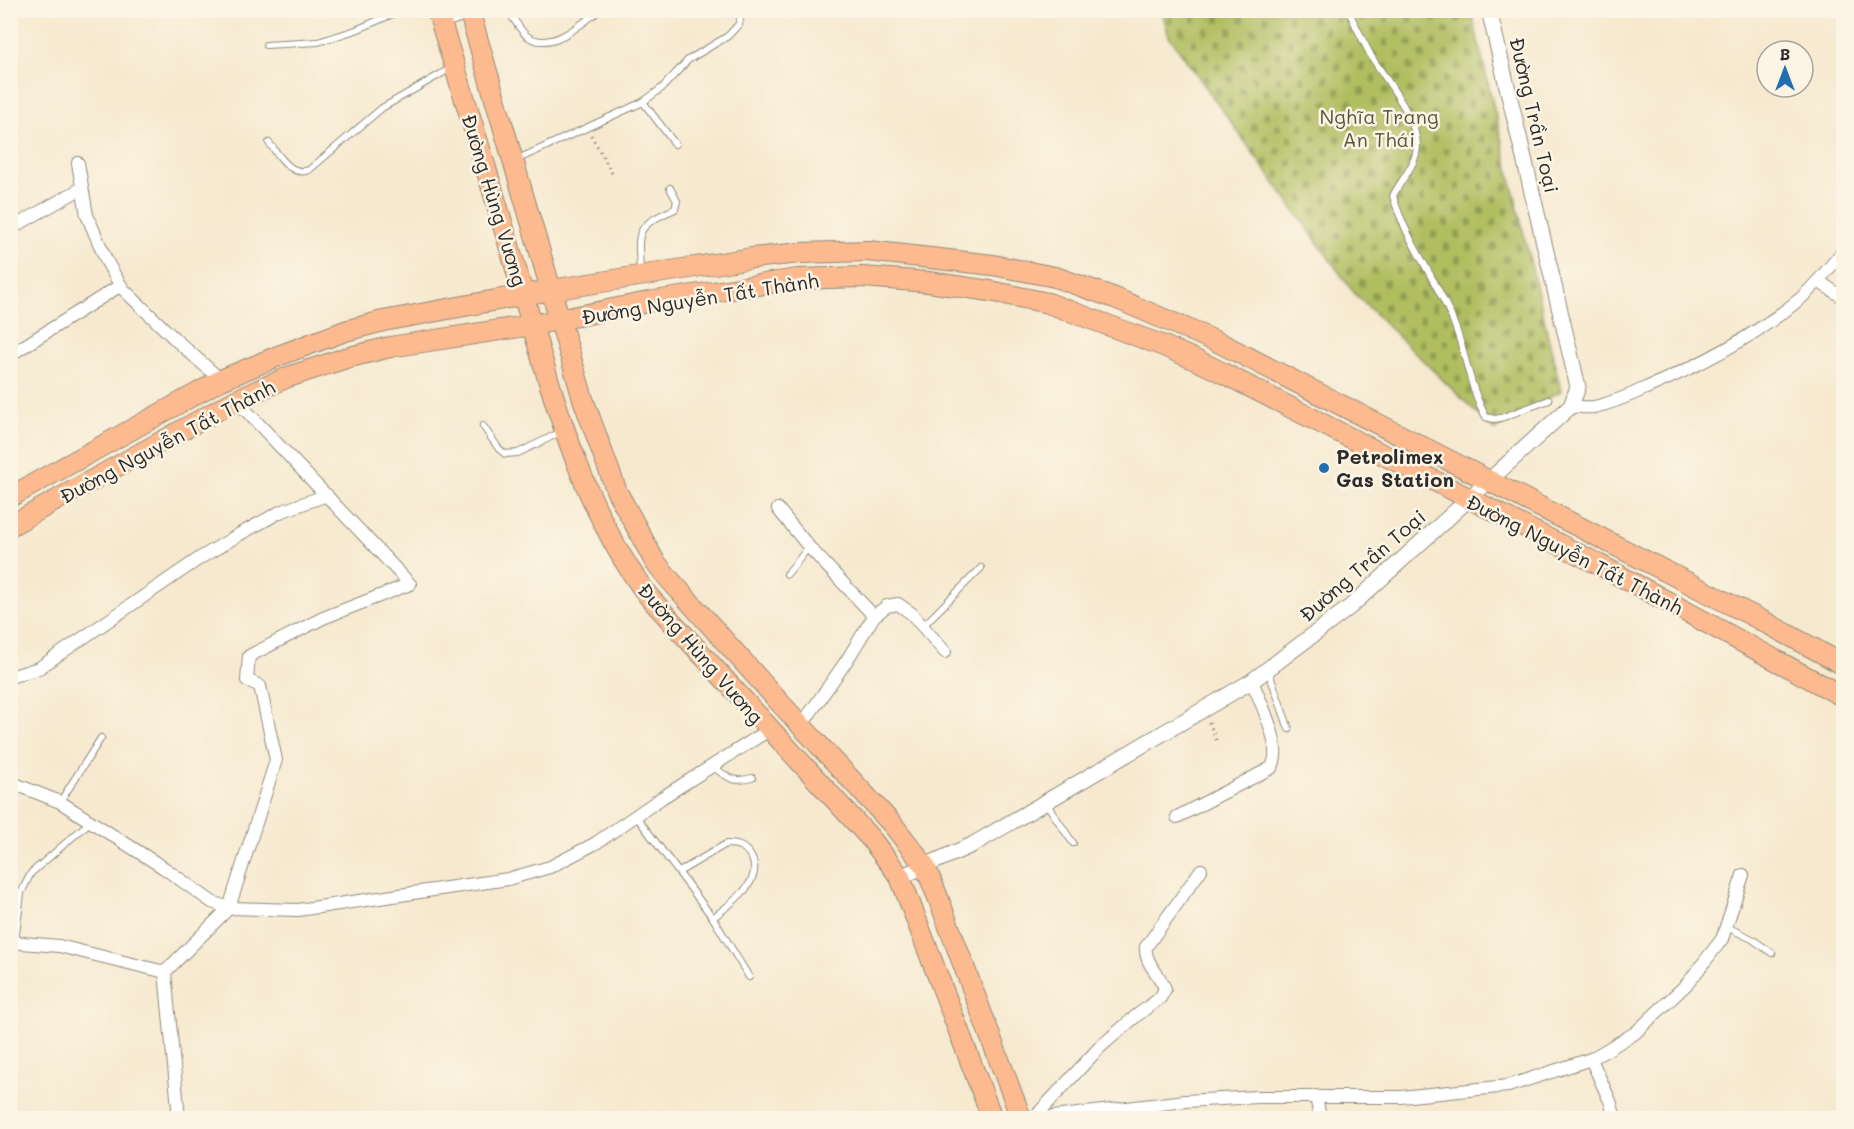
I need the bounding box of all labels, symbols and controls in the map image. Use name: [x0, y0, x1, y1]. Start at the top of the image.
street label: Đường Trần Toại: [1504, 35, 1566, 195]
north arrow: [1755, 39, 1815, 99]
text: B: [1780, 43, 1790, 64]
park label: Nghĩa Trang An Thái: [1319, 103, 1439, 152]
street label: Đường Hùng Vương: [456, 111, 534, 289]
street label: Đường Nguyễn Tất Thành: [579, 266, 821, 330]
street label: Đường Nguyễn Tất Thành: [55, 373, 279, 509]
place label: Petrolimex Gas Station: [1336, 443, 1454, 492]
marker: Petrolimex Gas Station: [1317, 461, 1331, 475]
street label: Đường Nguyễn Tất Thành: [1462, 488, 1688, 620]
street label: Đường Trần Toại: [1293, 503, 1431, 627]
street label: Đường Hùng Vương: [632, 577, 770, 729]

